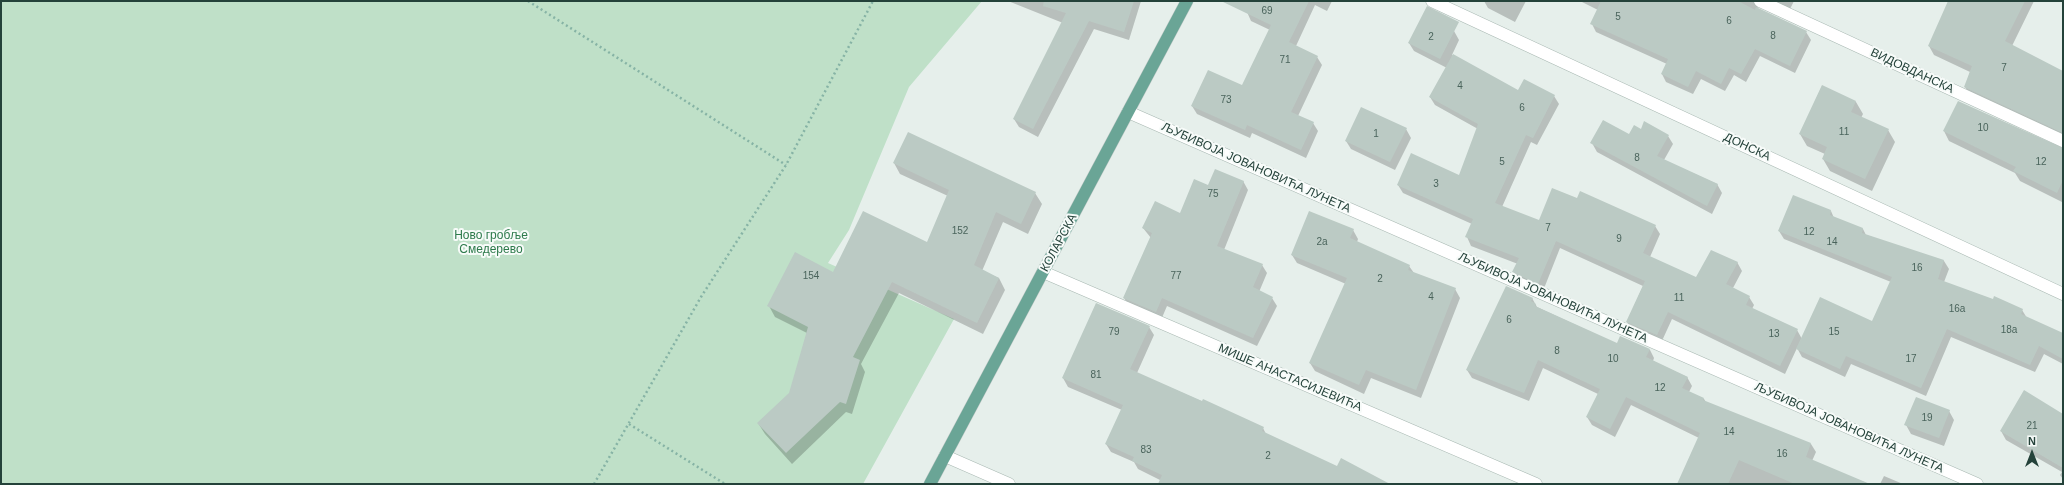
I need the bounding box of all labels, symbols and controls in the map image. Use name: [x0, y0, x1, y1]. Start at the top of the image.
house number: 69: [1261, 5, 1273, 17]
house number: 5: [1615, 11, 1621, 23]
house number: 6: [1726, 15, 1732, 27]
house number: 8: [1770, 30, 1776, 42]
house number: 2: [1428, 31, 1434, 43]
street label: ВИДОВДАНСКА: [1868, 45, 1956, 97]
house number: 71: [1279, 54, 1291, 66]
house number: 7: [2001, 62, 2007, 74]
house number: 4: [1457, 80, 1463, 92]
house number: 73: [1220, 94, 1232, 106]
house number: 6: [1519, 102, 1525, 114]
street label: ЉУБИВОЈА ЈОВАНОВИЋА ЛУНЕТА: [1159, 120, 1353, 216]
house number: 10: [1977, 122, 1989, 134]
house number: 11: [1839, 126, 1849, 138]
house number: 1: [1373, 128, 1379, 140]
street label: ДОНСКА: [1721, 130, 1773, 164]
house number: 8: [1634, 152, 1640, 164]
house number: 5: [1499, 156, 1505, 168]
house number: 12: [2035, 156, 2047, 168]
house number: 3: [1433, 178, 1439, 190]
house number: 75: [1207, 188, 1219, 200]
street label: КОЛАРСКА: [1038, 212, 1080, 274]
house number: 7: [1545, 222, 1551, 234]
house number: 152: [952, 225, 968, 237]
house number: 12: [1803, 226, 1815, 238]
park label: Ново гробље Смедерево: [454, 229, 528, 257]
house number: 9: [1616, 233, 1622, 245]
house number: 2a: [1316, 236, 1328, 248]
house number: 14: [1826, 236, 1838, 248]
street label: ЉУБИВОЈА ЈОВАНОВИЋА ЛУНЕТА: [1456, 250, 1650, 346]
house number: 16: [1911, 262, 1923, 274]
house number: 154: [803, 270, 819, 282]
house number: 77: [1170, 270, 1182, 282]
house number: 2: [1377, 273, 1383, 285]
house number: 4: [1428, 291, 1434, 303]
house number: 11: [1674, 292, 1684, 304]
house number: 16a: [1949, 303, 1965, 315]
house number: 6: [1506, 314, 1512, 326]
house number: 18a: [2001, 324, 2017, 336]
house number: 79: [1108, 326, 1120, 338]
house number: 15: [1828, 326, 1840, 338]
house number: 13: [1768, 328, 1780, 340]
street label: МИШЕ АНАСТАСИЈЕВИЋА: [1216, 341, 1364, 415]
house number: 8: [1554, 345, 1560, 357]
house number: 10: [1607, 353, 1619, 365]
house number: 17: [1905, 353, 1917, 365]
house number: 81: [1090, 369, 1102, 381]
street label: ЉУБИВОЈА ЈОВАНОВИЋА ЛУНЕТА: [1752, 380, 1946, 476]
house number: 12: [1654, 382, 1666, 394]
house number: 19: [1921, 412, 1933, 424]
house number: 21: [2026, 420, 2038, 432]
house number: 14: [1723, 426, 1735, 438]
north arrow: [2012, 433, 2052, 473]
text: N: [2028, 435, 2036, 447]
house number: 83: [1140, 444, 1152, 456]
house number: 16: [1776, 448, 1788, 460]
house number: 2: [1265, 450, 1271, 462]

